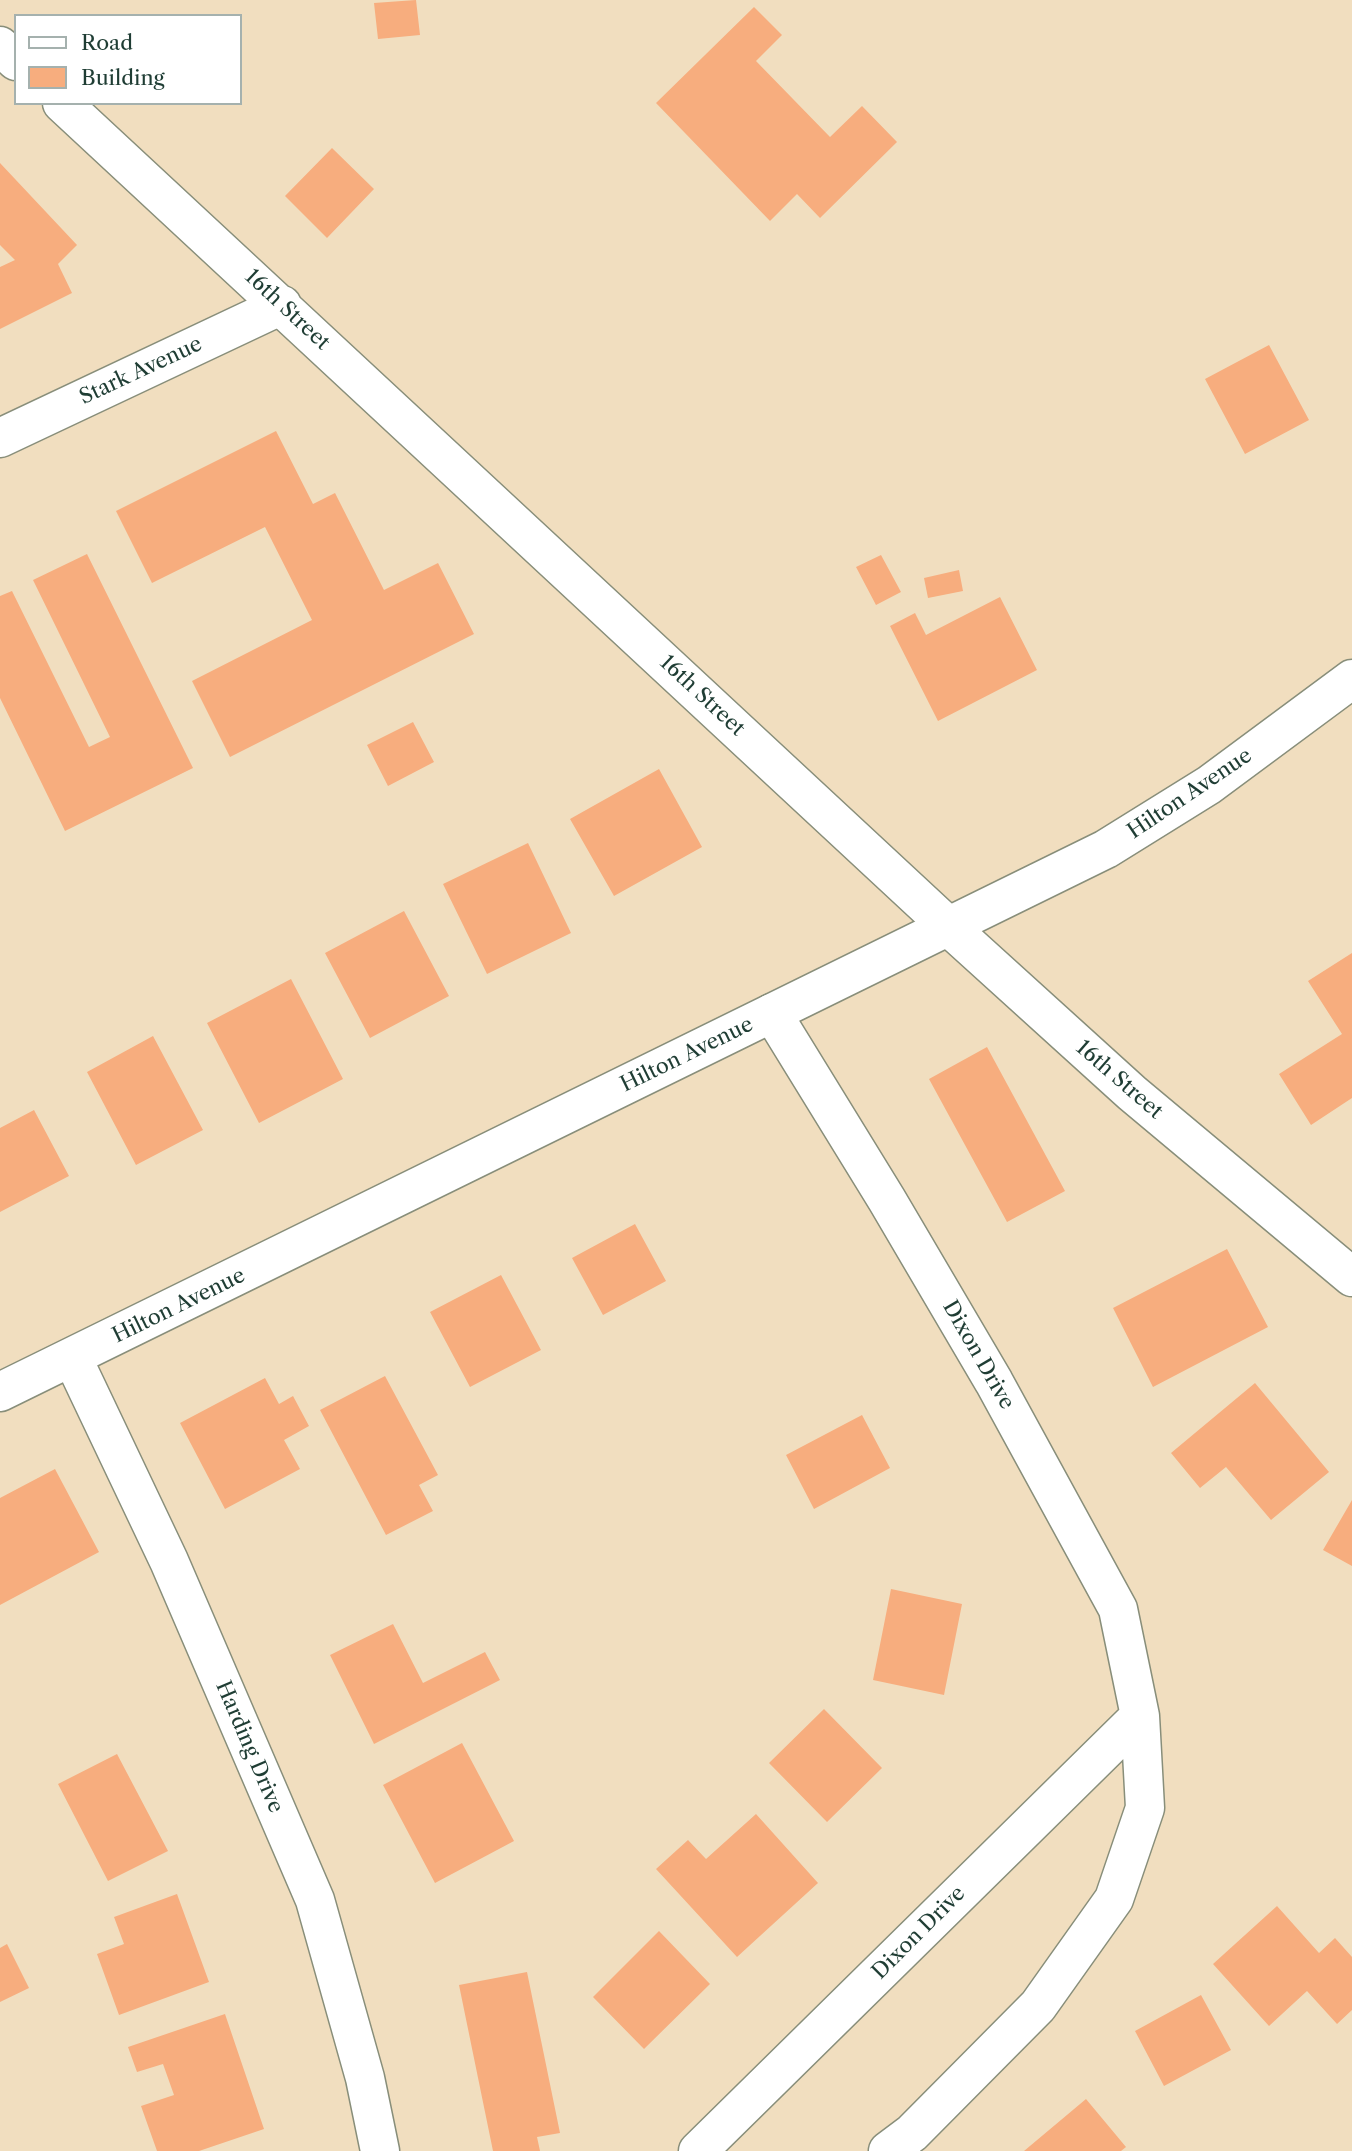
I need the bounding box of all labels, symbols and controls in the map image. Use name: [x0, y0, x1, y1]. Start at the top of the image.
legend: [14, 14, 242, 105]
text: Road: [81, 30, 133, 55]
text: Building: [81, 65, 165, 90]
street label: 16th Street: [239, 264, 335, 356]
street label: Stark Avenue: [76, 332, 206, 410]
street label: 16th Street: [654, 650, 750, 742]
street label: Hilton Avenue: [1123, 743, 1257, 845]
street label: Hilton Avenue: [617, 1012, 757, 1098]
street label: 16th Street: [1070, 1035, 1168, 1125]
street label: Hilton Avenue: [109, 1263, 249, 1349]
street label: Dixon Drive: [937, 1296, 1019, 1414]
street label: Harding Drive: [210, 1677, 288, 1817]
street label: Dixon Drive: [867, 1881, 971, 1985]

